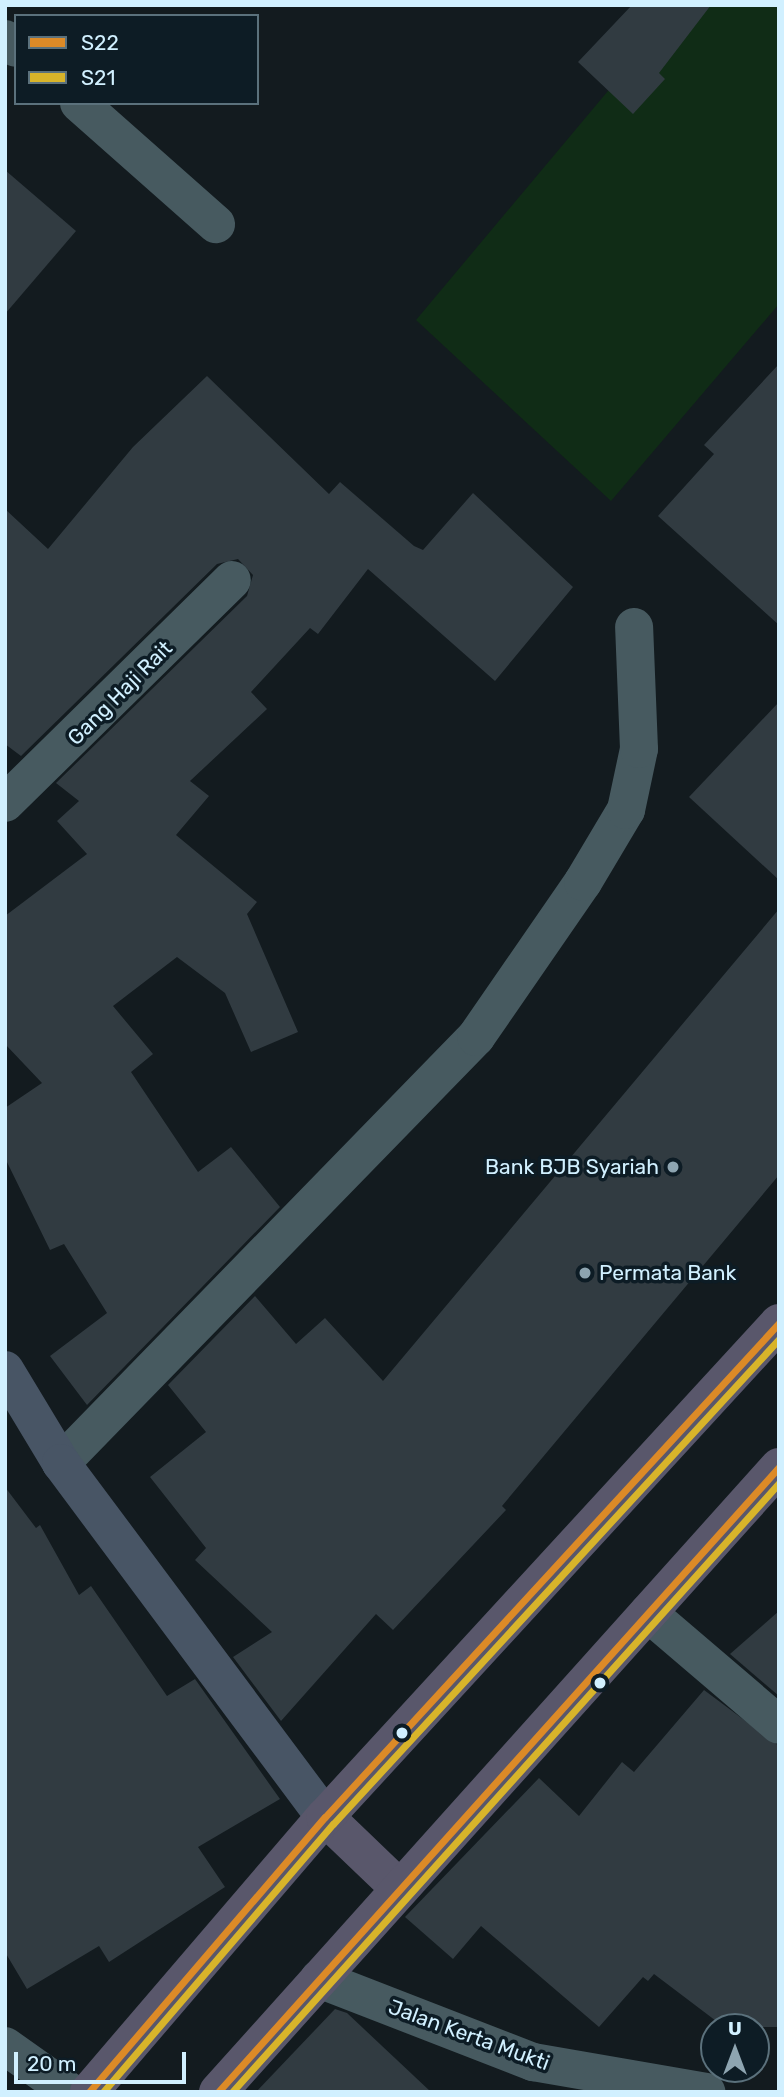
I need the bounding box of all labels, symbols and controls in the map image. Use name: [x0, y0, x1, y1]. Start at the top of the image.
legend: [14, 14, 259, 105]
text: S22: [81, 30, 119, 55]
text: S21: [81, 65, 115, 90]
street label: Gang Haji Rait: [63, 636, 177, 750]
place label: Bank BJB Syariah: [485, 1154, 659, 1180]
marker: Bank BJB Syariah: [665, 1159, 681, 1175]
place label: Permata Bank: [599, 1260, 736, 1286]
marker: Permata Bank: [577, 1265, 593, 1281]
unlabelled marker: [593, 1676, 607, 1690]
unlabelled marker: [395, 1726, 409, 1740]
street label: Jalan Kerta Mukti: [385, 1994, 553, 2076]
north arrow: [700, 2013, 770, 2083]
text: U: [728, 2017, 742, 2040]
scale bar: [18, 2038, 189, 2082]
text: 20 m: [27, 2051, 76, 2076]

